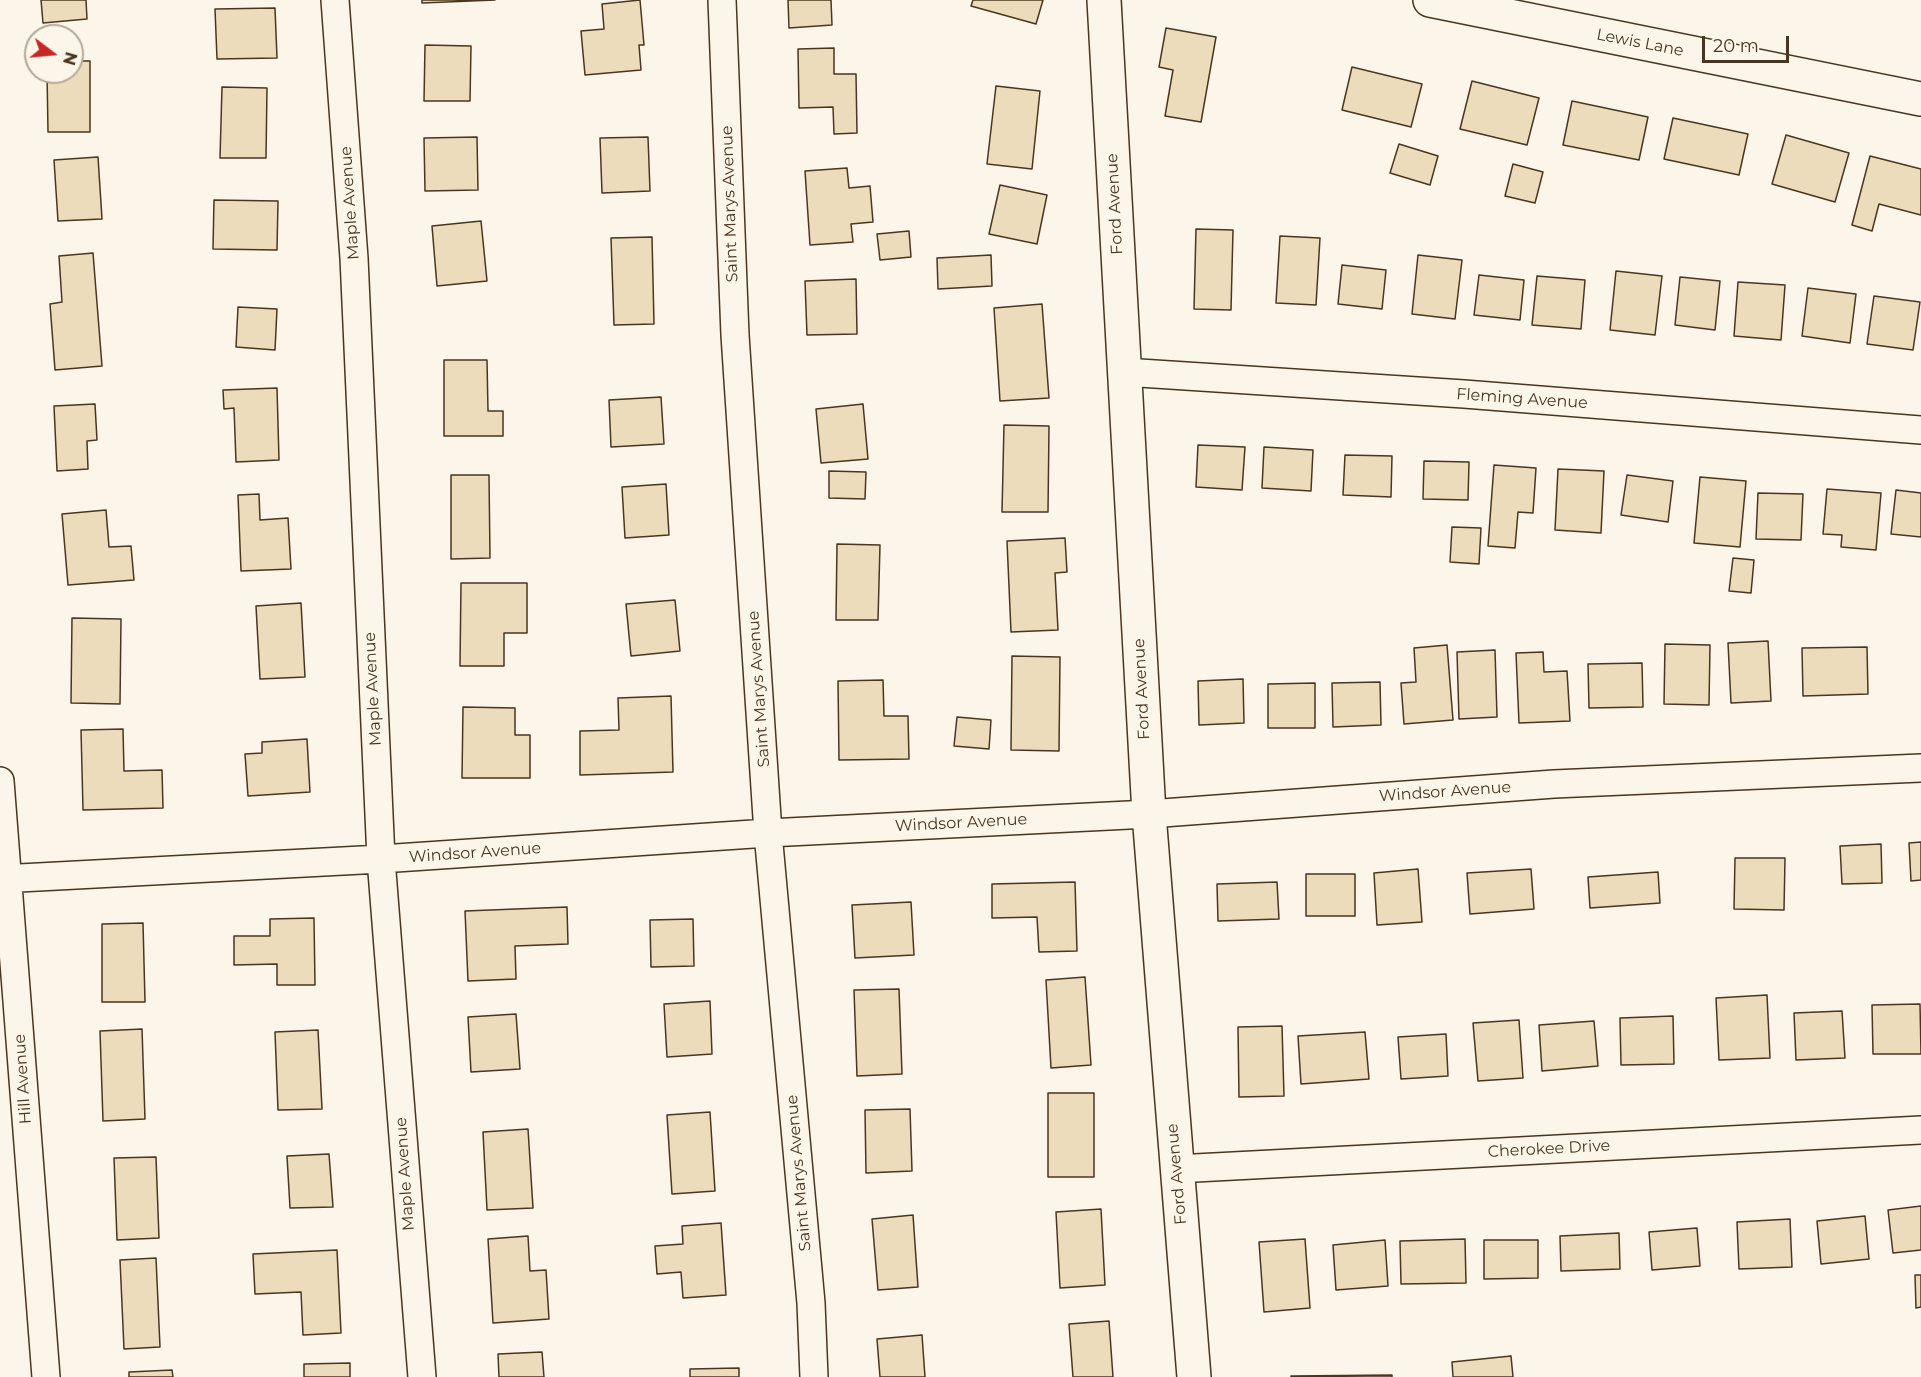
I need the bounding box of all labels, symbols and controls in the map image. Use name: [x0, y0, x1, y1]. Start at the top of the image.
north arrow: [24, 24, 84, 84]
scale bar: [1705, 24, 1792, 62]
street label: Lewis Lane: [1595, 25, 1685, 61]
text: 20 m: [1713, 35, 1759, 57]
text: N: [59, 50, 81, 67]
street label: Saint Marys Avenue: [718, 125, 742, 283]
street label: Maple Avenue: [336, 145, 364, 261]
street label: Ford Avenue: [1103, 153, 1127, 255]
street label: Fleming Avenue: [1456, 385, 1588, 413]
street label: Saint Marys Avenue: [744, 610, 774, 768]
street label: Maple Avenue: [360, 632, 386, 746]
street label: Ford Avenue: [1130, 638, 1154, 740]
street label: Windsor Avenue: [1378, 778, 1512, 806]
street label: Windsor Avenue: [894, 810, 1028, 836]
street label: Windsor Avenue: [408, 839, 542, 867]
street label: Hill Avenue: [10, 1033, 36, 1125]
street label: Saint Marys Avenue: [783, 1094, 815, 1252]
street label: Maple Avenue: [391, 1116, 419, 1232]
street label: Ford Avenue: [1163, 1123, 1191, 1225]
street label: Cherokee Drive: [1487, 1136, 1611, 1162]

